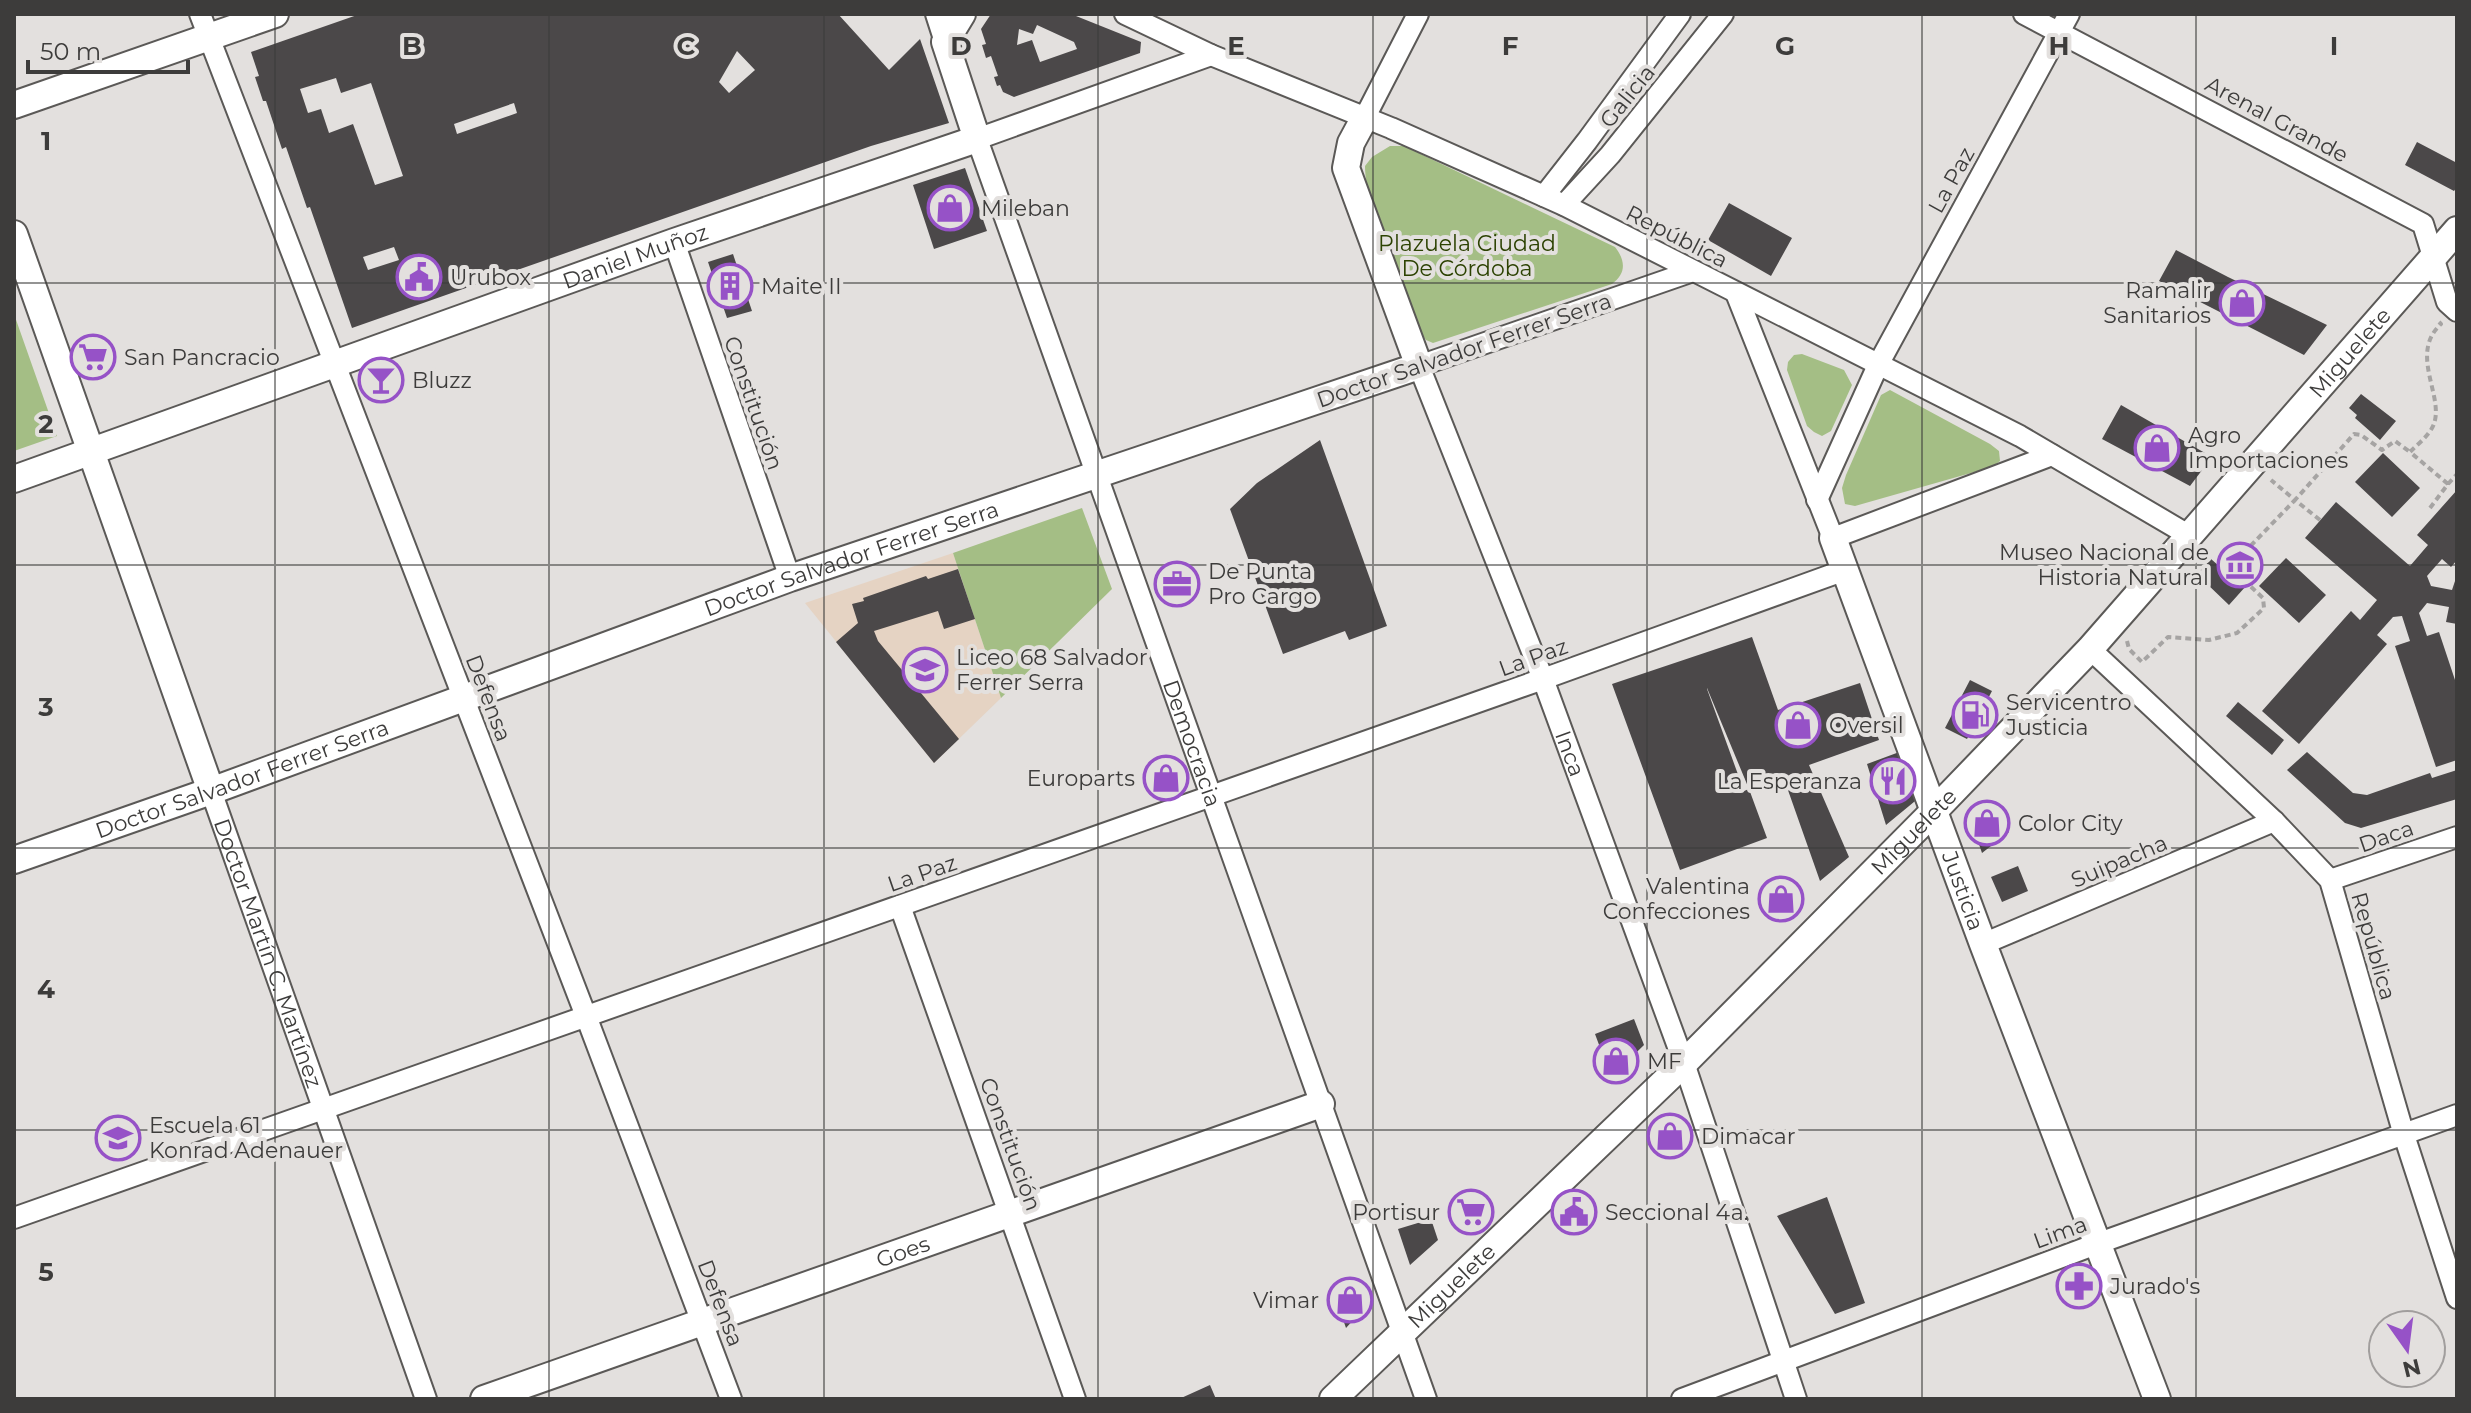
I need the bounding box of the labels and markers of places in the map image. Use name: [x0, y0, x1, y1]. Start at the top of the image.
shop icon: Mileban: [926, 184, 974, 232]
place label: Mileban: [981, 195, 1070, 222]
public building icon: Urubox: [395, 253, 443, 301]
building icon: Maite II: [706, 262, 754, 310]
place label: Urubox: [450, 264, 531, 291]
place label: Maite II: [761, 273, 842, 300]
place label: Ramalir Sanitarios: [2103, 277, 2211, 329]
shop icon: Ramalir Sanitarios: [2218, 279, 2266, 327]
supermarket icon: San Pancracio: [69, 333, 117, 381]
place label: San Pancracio: [124, 344, 280, 371]
bar icon: Bluzz: [357, 356, 405, 404]
place label: Bluzz: [412, 367, 472, 394]
place label: Agro Importaciones: [2188, 422, 2348, 474]
shop icon: Agro Importaciones: [2133, 424, 2181, 472]
place label: Museo Nacional de Historia Natural: [1999, 539, 2209, 591]
museum icon: Museo Nacional de Historia Natural: [2216, 541, 2264, 589]
place label: De Punta Pro Cargo: [1208, 558, 1317, 610]
office icon: De Punta Pro Cargo: [1153, 560, 1201, 608]
place label: Liceo 68 Salvador Ferrer Serra: [956, 644, 1148, 696]
school or university icon: Liceo 68 Salvador Ferrer Serra: [901, 646, 949, 694]
place label: Servicentro Justicia: [2005, 689, 2131, 741]
fuel station icon: Servicentro Justicia: [1951, 691, 1999, 739]
shop icon: Oversil: [1774, 701, 1822, 749]
place label: Oversil: [1829, 712, 1904, 739]
shop icon: Europarts: [1142, 754, 1190, 802]
restaurant icon: La Esperanza: [1869, 757, 1917, 805]
place label: Europarts: [1027, 765, 1135, 792]
place label: La Esperanza: [1717, 768, 1862, 795]
shop icon: Color City: [1963, 799, 2011, 847]
place label: Color City: [2018, 810, 2123, 837]
place label: Valentina Confecciones: [1603, 873, 1750, 925]
shop icon: Valentina Confecciones: [1757, 875, 1805, 923]
shop icon: MF: [1592, 1037, 1640, 1085]
place label: MF: [1647, 1048, 1682, 1075]
place label: Escuela 61 Konrad Adenauer: [149, 1112, 343, 1164]
shop icon: Dimacar: [1646, 1112, 1694, 1160]
school or university icon: Escuela 61 Konrad Adenauer: [94, 1114, 142, 1162]
place label: Dimacar: [1701, 1123, 1796, 1150]
supermarket icon: Portisur: [1447, 1188, 1495, 1236]
public building icon: Seccional 4a.: [1550, 1188, 1598, 1236]
place label: Portisur: [1352, 1199, 1440, 1226]
place label: Seccional 4a.: [1605, 1199, 1748, 1226]
pharmacy icon: Jurado's: [2055, 1262, 2103, 1310]
place label: Jurado's: [2109, 1273, 2201, 1300]
shop icon: Vimar: [1326, 1276, 1374, 1324]
place label: Vimar: [1253, 1287, 1319, 1314]

